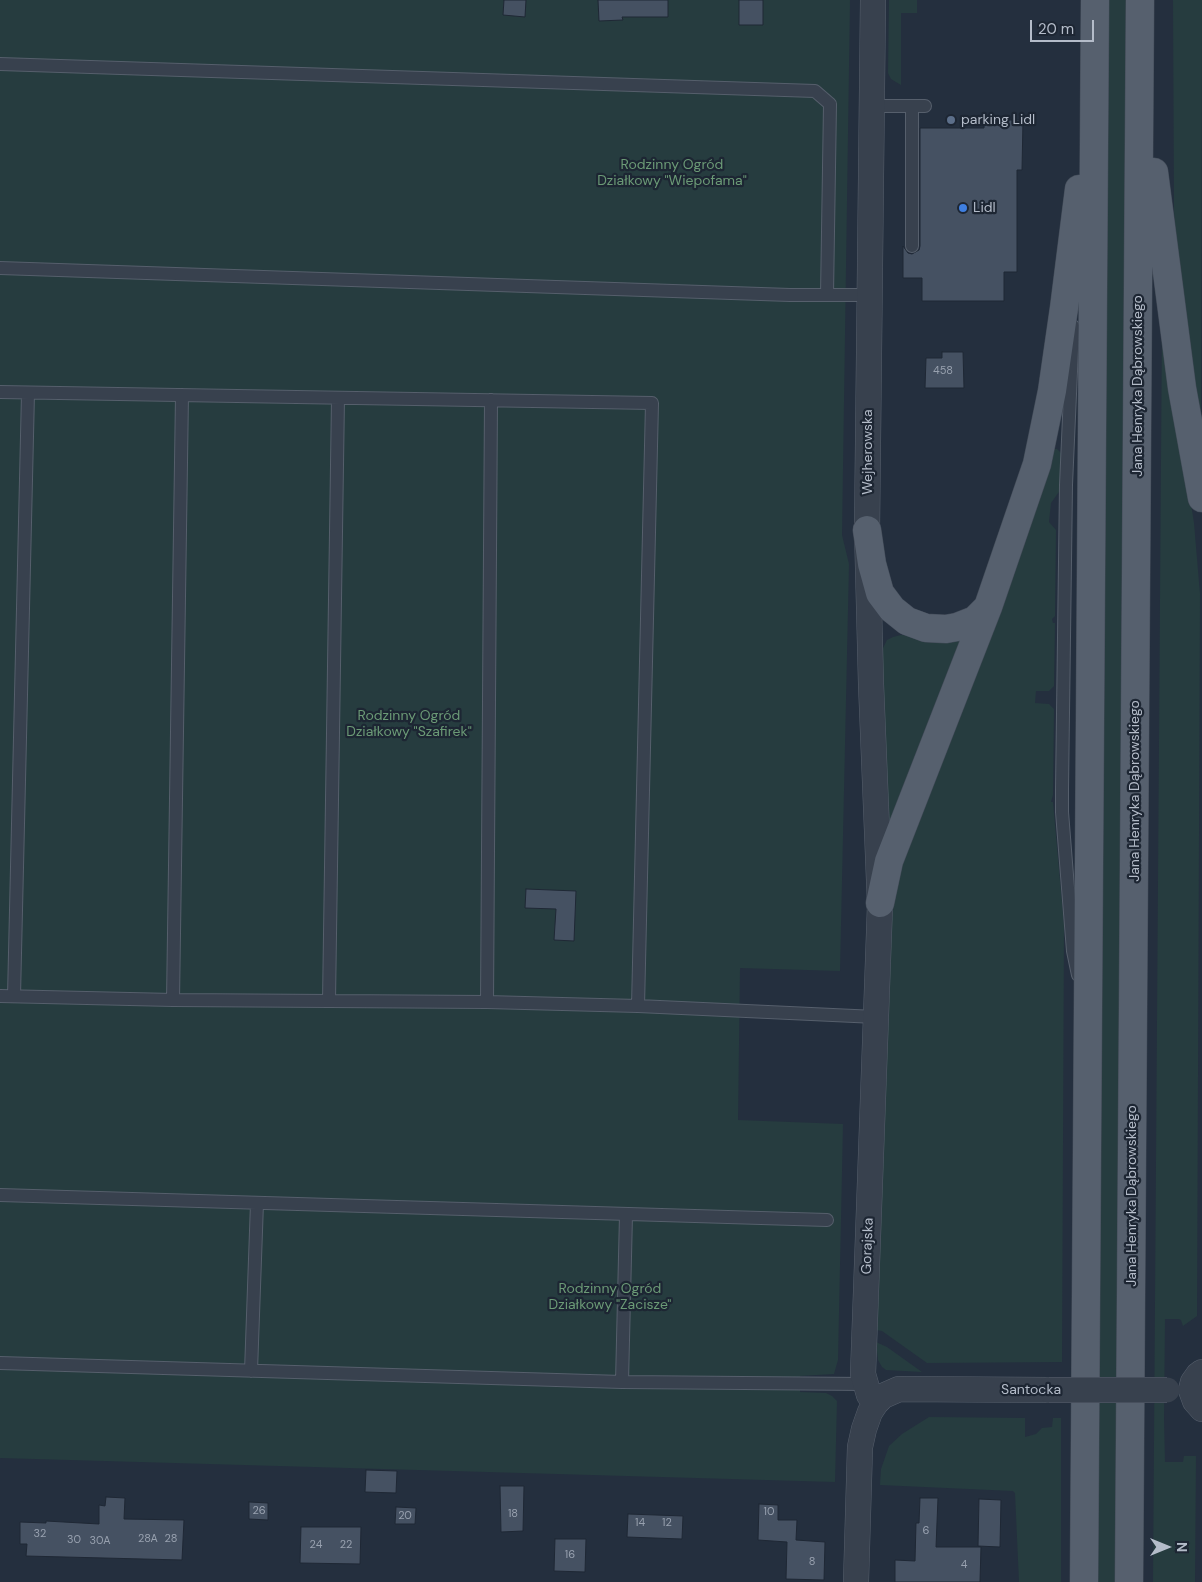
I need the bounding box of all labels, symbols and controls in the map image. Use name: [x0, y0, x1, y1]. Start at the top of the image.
scale bar: [1032, 10, 1096, 42]
text: 20 m: [1038, 19, 1074, 39]
place label: parking Lidl: [961, 112, 1035, 128]
marker: parking Lidl: [945, 114, 957, 126]
park label: Rodzinny Ogród Działkowy "Wiepofama": [597, 157, 747, 190]
place label: Lidl: [973, 200, 996, 216]
marker: Lidl: [957, 202, 969, 214]
street label: Jana Henryka Dąbrowskiego: [1130, 295, 1146, 477]
house number: 458: [933, 364, 953, 378]
street label: Wejherowska: [860, 409, 876, 495]
street label: Jana Henryka Dąbrowskiego: [1127, 700, 1143, 882]
park label: Rodzinny Ogród Działkowy "Szafirek": [346, 708, 472, 740]
street label: Jana Henryka Dąbrowskiego: [1124, 1105, 1140, 1287]
street label: Gorajska: [859, 1217, 877, 1275]
park label: Rodzinny Ogród Działkowy "Zacisze": [549, 1281, 671, 1314]
street label: Santocka: [1001, 1382, 1061, 1398]
house number: 26: [252, 1504, 266, 1518]
house number: 10: [764, 1505, 774, 1519]
house number: 18: [508, 1507, 518, 1521]
house number: 20: [398, 1509, 412, 1523]
house number: 14: [635, 1516, 645, 1530]
house number: 12: [662, 1516, 672, 1530]
north arrow: [1142, 1522, 1192, 1572]
house number: 6: [923, 1524, 929, 1538]
house number: 32: [34, 1527, 46, 1541]
house number: 28A: [138, 1532, 158, 1546]
house number: 28: [165, 1532, 177, 1546]
house number: 30: [67, 1533, 81, 1547]
house number: 30A: [90, 1534, 110, 1548]
house number: 24: [310, 1538, 322, 1552]
house number: 22: [340, 1538, 352, 1552]
text: N: [1173, 1542, 1191, 1552]
house number: 16: [565, 1548, 575, 1562]
house number: 8: [809, 1555, 815, 1569]
house number: 4: [961, 1558, 967, 1572]

